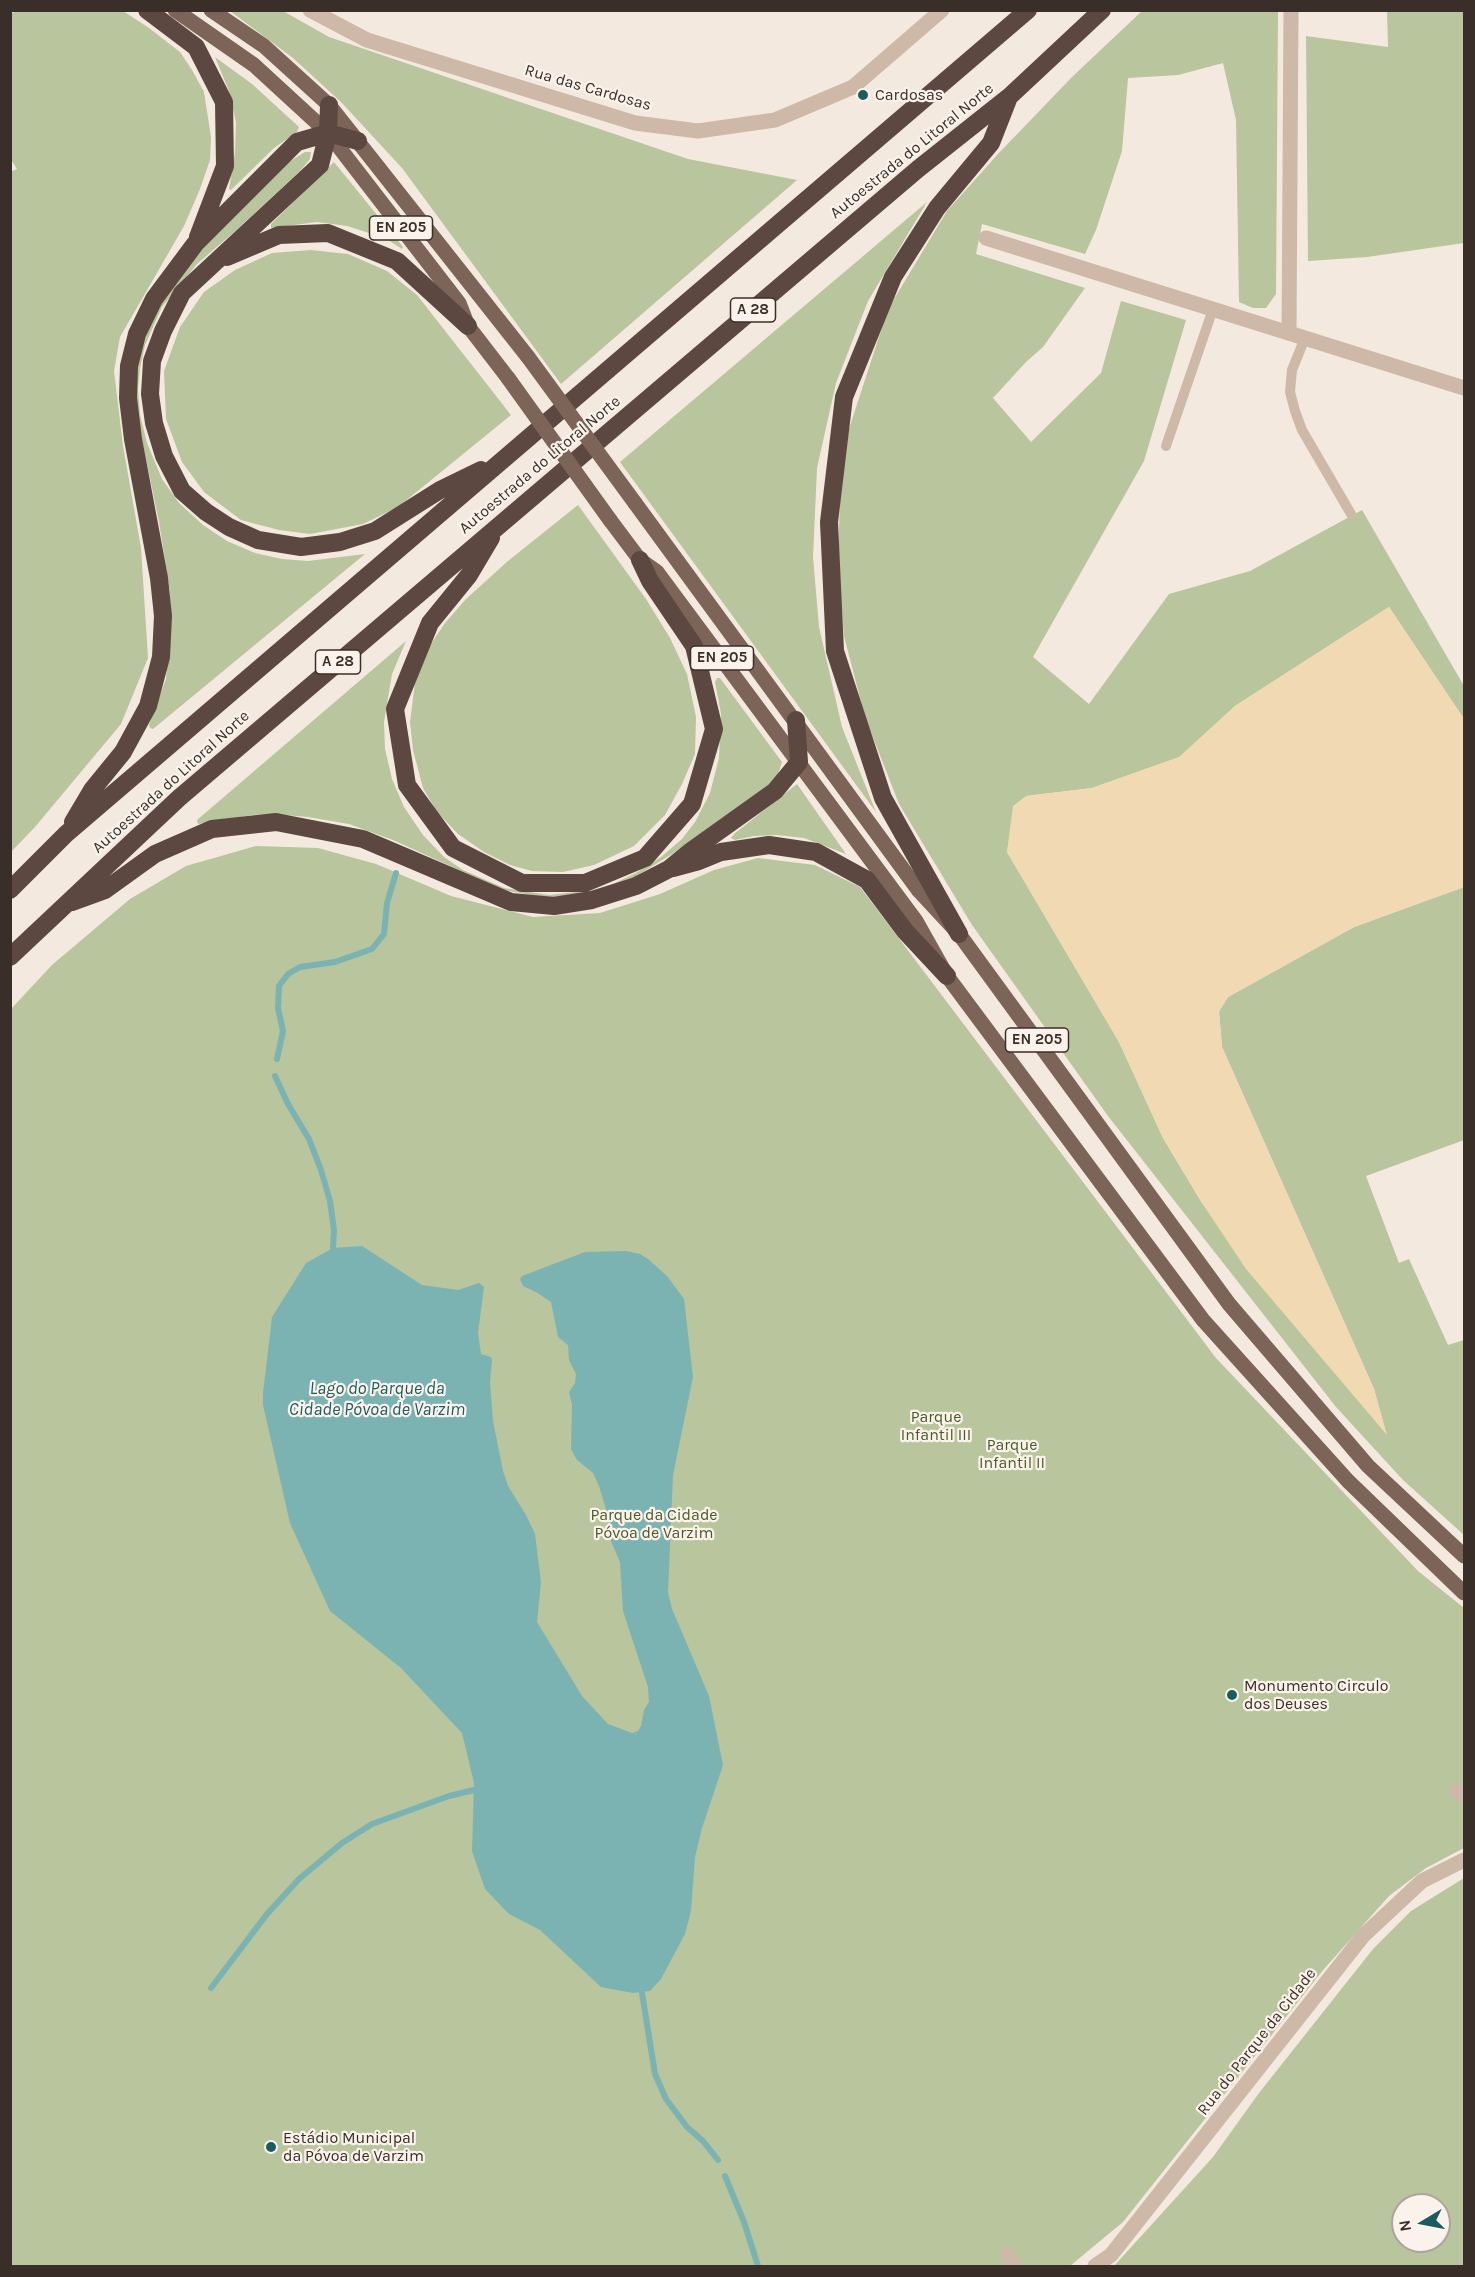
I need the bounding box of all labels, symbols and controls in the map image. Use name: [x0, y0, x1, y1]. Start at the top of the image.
street label: Rua das Cardosas: [522, 61, 654, 115]
street label: Autoestrada do Litoral Norte: [826, 79, 998, 223]
place label: Cardosas: [875, 85, 943, 105]
marker: Cardosas: [856, 88, 870, 102]
road number: EN 205: [370, 216, 432, 240]
road number: A 28: [730, 298, 776, 322]
street label: Autoestrada do Litoral Norte: [455, 392, 625, 538]
road number: EN 205: [690, 646, 754, 670]
road number: A 28: [316, 650, 360, 674]
street label: Autoestrada do Litoral Norte: [89, 706, 253, 858]
road number: EN 205: [1006, 1028, 1068, 1052]
water label: Lago do Parque da Cidade Póvoa de Varzim: [289, 1378, 465, 1420]
park label: Parque Infantil III: [901, 1407, 971, 1445]
park label: Parque Infantil II: [979, 1435, 1045, 1473]
park label: Parque da Cidade Póvoa de Varzim: [590, 1505, 718, 1543]
place label: Monumento Circulo dos Deuses: [1244, 1676, 1389, 1714]
marker: Monumento Circulo dos Deuses: [1225, 1688, 1239, 1702]
street label: Rua do Parque da Cidade: [1194, 1965, 1320, 2119]
place label: Estádio Municipal da Póvoa de Varzim: [283, 2128, 424, 2166]
marker: Estádio Municipal da Póvoa de Varzim: [264, 2140, 278, 2154]
north arrow: [1391, 2193, 1451, 2253]
text: N: [1394, 2219, 1415, 2233]

